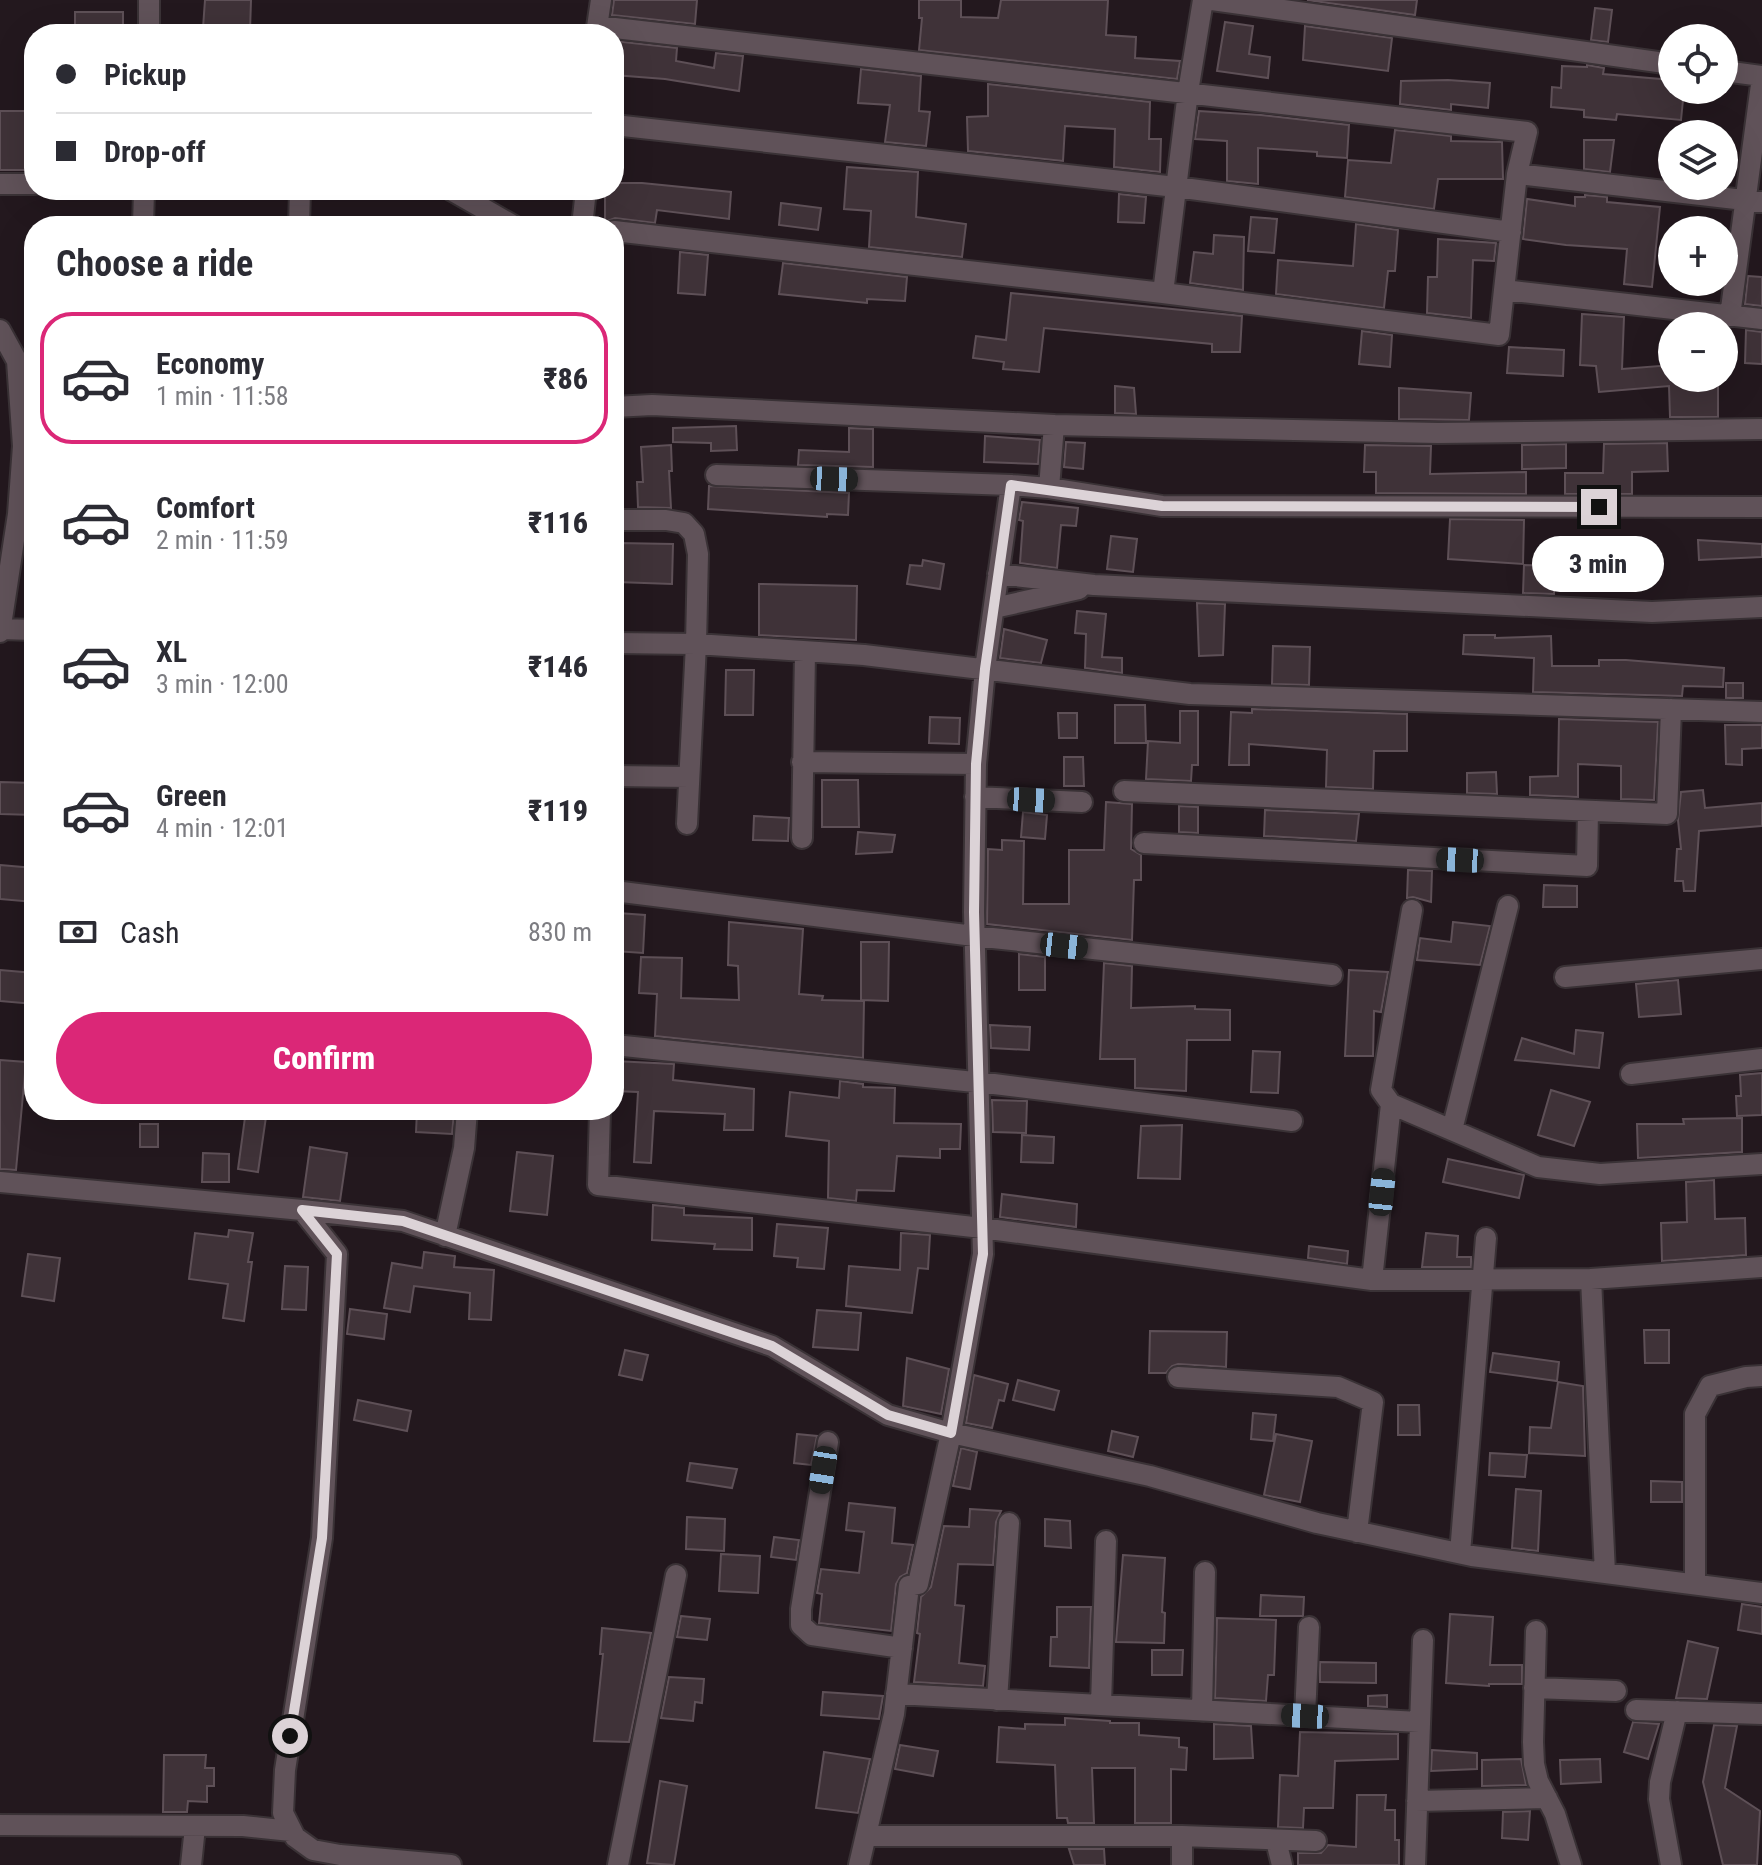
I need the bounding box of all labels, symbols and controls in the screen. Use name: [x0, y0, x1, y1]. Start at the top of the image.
map controls: [1658, 24, 1738, 392]
button: locate: [1658, 24, 1738, 104]
text: Pickup: [104, 57, 186, 92]
button: layers: [1658, 120, 1738, 200]
text: Drop-off: [104, 134, 206, 169]
button: +: [1658, 216, 1738, 296]
text: Choose a ride: [56, 243, 253, 285]
button: −: [1658, 312, 1738, 392]
icon: car: [60, 342, 132, 414]
text: Economy: [156, 346, 264, 381]
text: ₹86: [543, 361, 588, 396]
text: 1 min · 11:58: [156, 381, 289, 411]
car: [810, 466, 858, 492]
icon: car: [60, 486, 132, 558]
route end: [1581, 489, 1617, 525]
text: Comfort: [156, 490, 255, 525]
text: ₹116: [528, 505, 588, 540]
text: 2 min · 11:59: [156, 525, 289, 555]
callout: 3 min: [1533, 535, 1665, 591]
text: 3 min: [1569, 549, 1627, 579]
icon: car: [60, 630, 132, 702]
text: XL: [156, 634, 187, 669]
text: ₹146: [528, 649, 588, 684]
text: 3 min · 12:00: [156, 669, 289, 699]
icon: car: [60, 774, 132, 846]
text: Green: [156, 778, 227, 813]
car: [1006, 787, 1056, 813]
text: ₹119: [528, 793, 588, 828]
text: 4 min · 12:01: [156, 813, 289, 843]
car: [1435, 847, 1485, 873]
icon: cash: [56, 910, 100, 954]
text: Cash: [120, 915, 180, 950]
text: 830 m: [528, 917, 592, 947]
car: [1039, 932, 1089, 960]
button: Confirm: [56, 1012, 592, 1104]
car: [1368, 1167, 1396, 1217]
car: [807, 1444, 839, 1496]
car: [1280, 1703, 1330, 1729]
route start: [272, 1718, 308, 1754]

